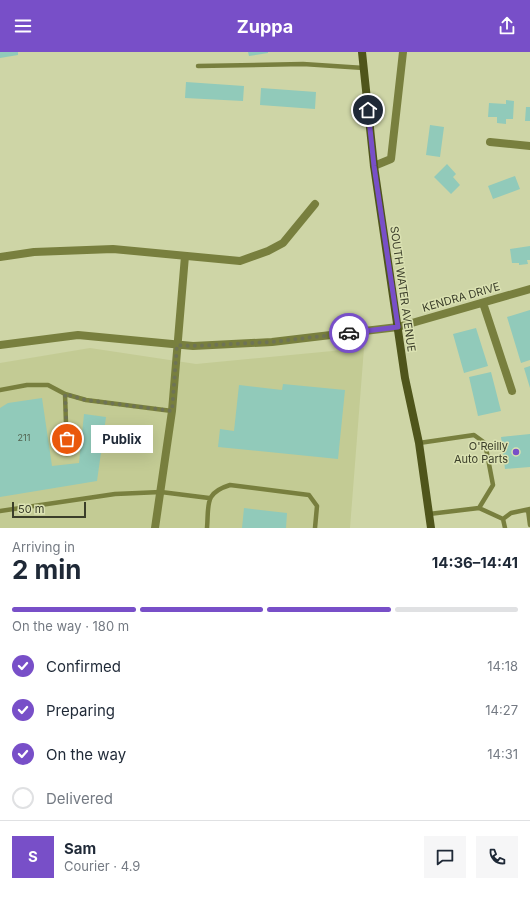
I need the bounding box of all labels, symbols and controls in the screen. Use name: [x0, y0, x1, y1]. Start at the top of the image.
icon: menu: [12, 15, 34, 37]
icon: share: [496, 15, 518, 37]
text: Zuppa: [237, 16, 293, 37]
pin: [351, 93, 385, 127]
icon: home: [357, 99, 379, 121]
street label: SOUTH WATER AVENUE: [387, 225, 419, 353]
street label: KENDRA DRIVE: [421, 279, 501, 315]
courier: [329, 313, 369, 353]
icon: car: [338, 322, 360, 344]
pin: [50, 422, 84, 456]
callout: Publix: [91, 425, 153, 453]
icon: bag: [56, 428, 78, 450]
text: Publix: [102, 431, 142, 447]
house number: 211: [18, 432, 30, 443]
place label: O'Reilly Auto Parts: [454, 439, 508, 466]
marker: O'Reilly Auto Parts: [511, 447, 521, 457]
scale bar: [12, 500, 86, 519]
text: 50 m: [18, 502, 44, 516]
text: Arriving in: [12, 539, 75, 555]
text: 14:36–14:41: [432, 553, 518, 572]
text: 2 min: [12, 554, 82, 585]
text: On the way · 180 m: [12, 618, 129, 634]
icon: check: [12, 655, 34, 677]
text: Confirmed: [46, 657, 121, 676]
text: 14:18: [487, 658, 518, 674]
icon: check: [12, 699, 34, 721]
text: Preparing: [46, 701, 115, 720]
text: 14:27: [485, 702, 518, 718]
icon: check: [12, 743, 34, 765]
text: On the way: [46, 745, 126, 764]
text: 14:31: [487, 746, 518, 762]
text: Delivered: [46, 789, 113, 808]
button: chat: [424, 836, 466, 878]
button: phone: [476, 836, 518, 878]
text: Sam: [64, 839, 96, 858]
text: S: [28, 847, 38, 866]
text: Courier · 4.9: [64, 858, 140, 874]

